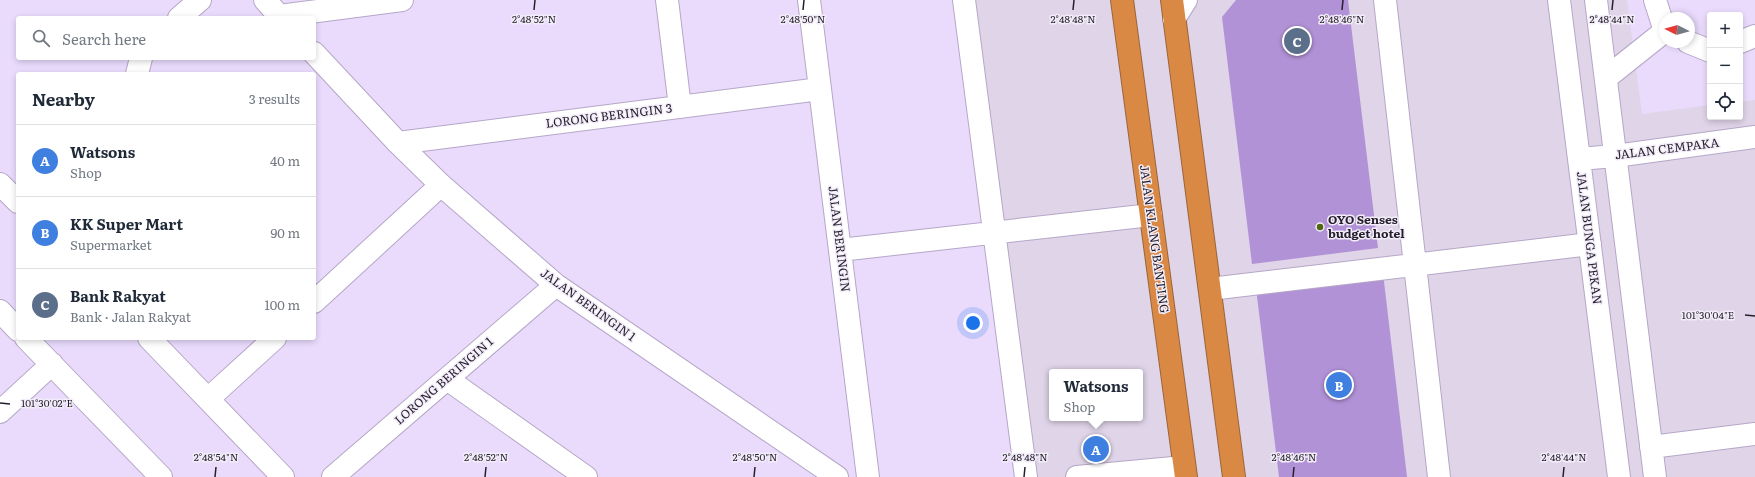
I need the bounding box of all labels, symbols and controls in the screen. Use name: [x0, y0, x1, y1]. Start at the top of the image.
text: 2°48'52"N: [512, 11, 556, 26]
text: 2°48'50"N: [781, 11, 825, 26]
text: 2°48'48"N: [1051, 11, 1095, 26]
text: 2°48'46"N: [1320, 11, 1364, 26]
text: 2°48'44"N: [1590, 11, 1634, 26]
north arrow: [1659, 12, 1695, 48]
map controls: [1707, 12, 1743, 120]
button: +: [1707, 12, 1743, 48]
search box: [16, 16, 316, 60]
pin: C: [1284, 26, 1310, 56]
icon: search: [30, 27, 52, 49]
text: Search here: [62, 27, 146, 50]
button: −: [1707, 48, 1743, 84]
button: locate: [1707, 84, 1743, 120]
text: Nearby: [32, 86, 95, 111]
text: 3 results: [249, 89, 300, 108]
street label: LORONG BERINGIN 3: [545, 98, 673, 132]
street label: JALAN CEMPAKA: [1614, 133, 1720, 163]
text: Watsons: [70, 140, 135, 163]
text: A: [40, 151, 50, 170]
text: 40 m: [270, 151, 300, 170]
text: Shop: [70, 163, 102, 182]
street label: JALAN KLANG BANTING: [1136, 164, 1174, 314]
street label: JALAN BUNGA PEKAN: [1573, 170, 1607, 305]
street label: JALAN BERINGIN: [825, 185, 855, 293]
place label: OYO Senses budget hotel: [1328, 210, 1405, 242]
text: KK Super Mart: [70, 212, 183, 235]
marker: OYO Senses budget hotel: [1315, 222, 1325, 232]
text: B: [41, 223, 49, 242]
text: 90 m: [270, 223, 300, 242]
text: Supermarket: [70, 235, 152, 254]
street label: JALAN BERINGIN 1: [537, 263, 640, 345]
text: Bank Rakyat: [70, 284, 166, 307]
text: C: [40, 295, 50, 314]
text: 100 m: [264, 295, 300, 314]
text: Bank · Jalan Rakyat: [70, 307, 191, 326]
text: 101°30'04"E: [1682, 307, 1734, 322]
your location: [963, 313, 983, 333]
street label: LORONG BERINGIN 1: [390, 332, 497, 428]
popup: [1049, 369, 1143, 421]
pin: B: [1326, 370, 1352, 400]
text: Watsons: [1063, 374, 1129, 397]
text: 101°30'02"E: [21, 395, 73, 410]
text: Shop: [1063, 397, 1095, 416]
pin: A: [1083, 434, 1109, 464]
text: 2°48'54"N: [194, 449, 238, 464]
text: 2°48'52"N: [464, 449, 508, 464]
text: 2°48'50"N: [733, 449, 777, 464]
text: 2°48'48"N: [1003, 449, 1047, 464]
text: 2°48'46"N: [1272, 449, 1316, 464]
text: 2°48'44"N: [1542, 449, 1586, 464]

